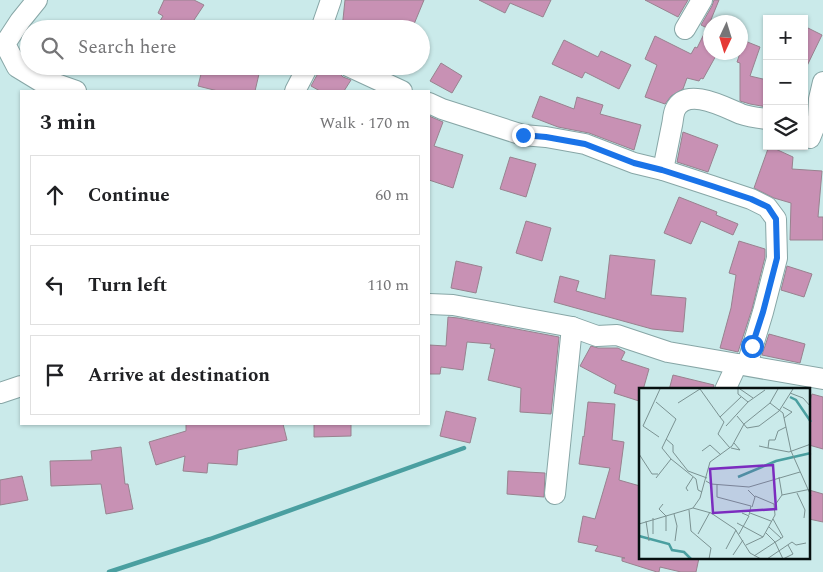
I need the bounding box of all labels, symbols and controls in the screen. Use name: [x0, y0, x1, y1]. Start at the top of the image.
north arrow: [703, 15, 748, 60]
map controls: [763, 15, 808, 150]
button: +: [763, 15, 808, 60]
search box: [20, 20, 430, 75]
text: Search here: [78, 33, 177, 62]
icon: search: [38, 34, 66, 62]
button: −: [763, 60, 808, 105]
button: layers: [763, 105, 808, 150]
text: 3 min: [40, 107, 96, 139]
text: Walk · 170 m: [319, 111, 410, 135]
route end: [512, 124, 535, 147]
icon: ahead: [41, 181, 69, 209]
text: Continue: [88, 181, 170, 210]
text: 60 m: [375, 183, 409, 207]
icon: left: [41, 271, 69, 299]
text: Turn left: [88, 271, 167, 300]
text: 110 m: [367, 273, 409, 297]
route start: [741, 335, 764, 358]
icon: arrive: [41, 361, 69, 389]
text: Arrive at destination: [88, 361, 270, 390]
inset map: [639, 388, 810, 560]

